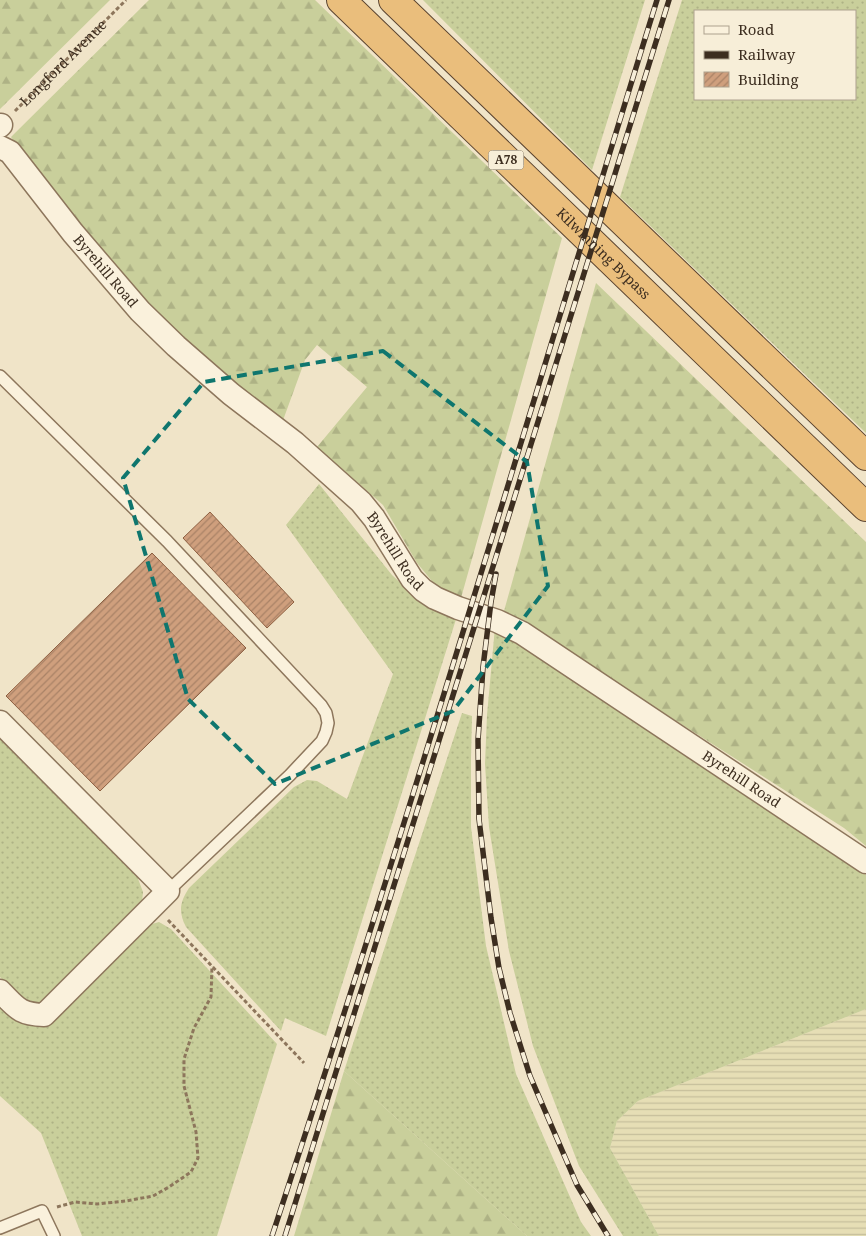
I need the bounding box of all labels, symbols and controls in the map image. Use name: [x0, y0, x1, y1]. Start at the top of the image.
legend: [694, 10, 856, 100]
street label: Longford Avenue: [15, 15, 110, 110]
text: Road: [738, 19, 774, 39]
text: Railway: [738, 44, 796, 64]
text: Building: [738, 69, 799, 89]
road number: A78: [488, 150, 524, 170]
street label: Kilwinning Bypass: [553, 203, 655, 303]
street label: Byrehill Road: [69, 230, 143, 312]
street label: Byrehill Road: [363, 507, 428, 595]
street label: Byrehill Road: [699, 746, 785, 812]

